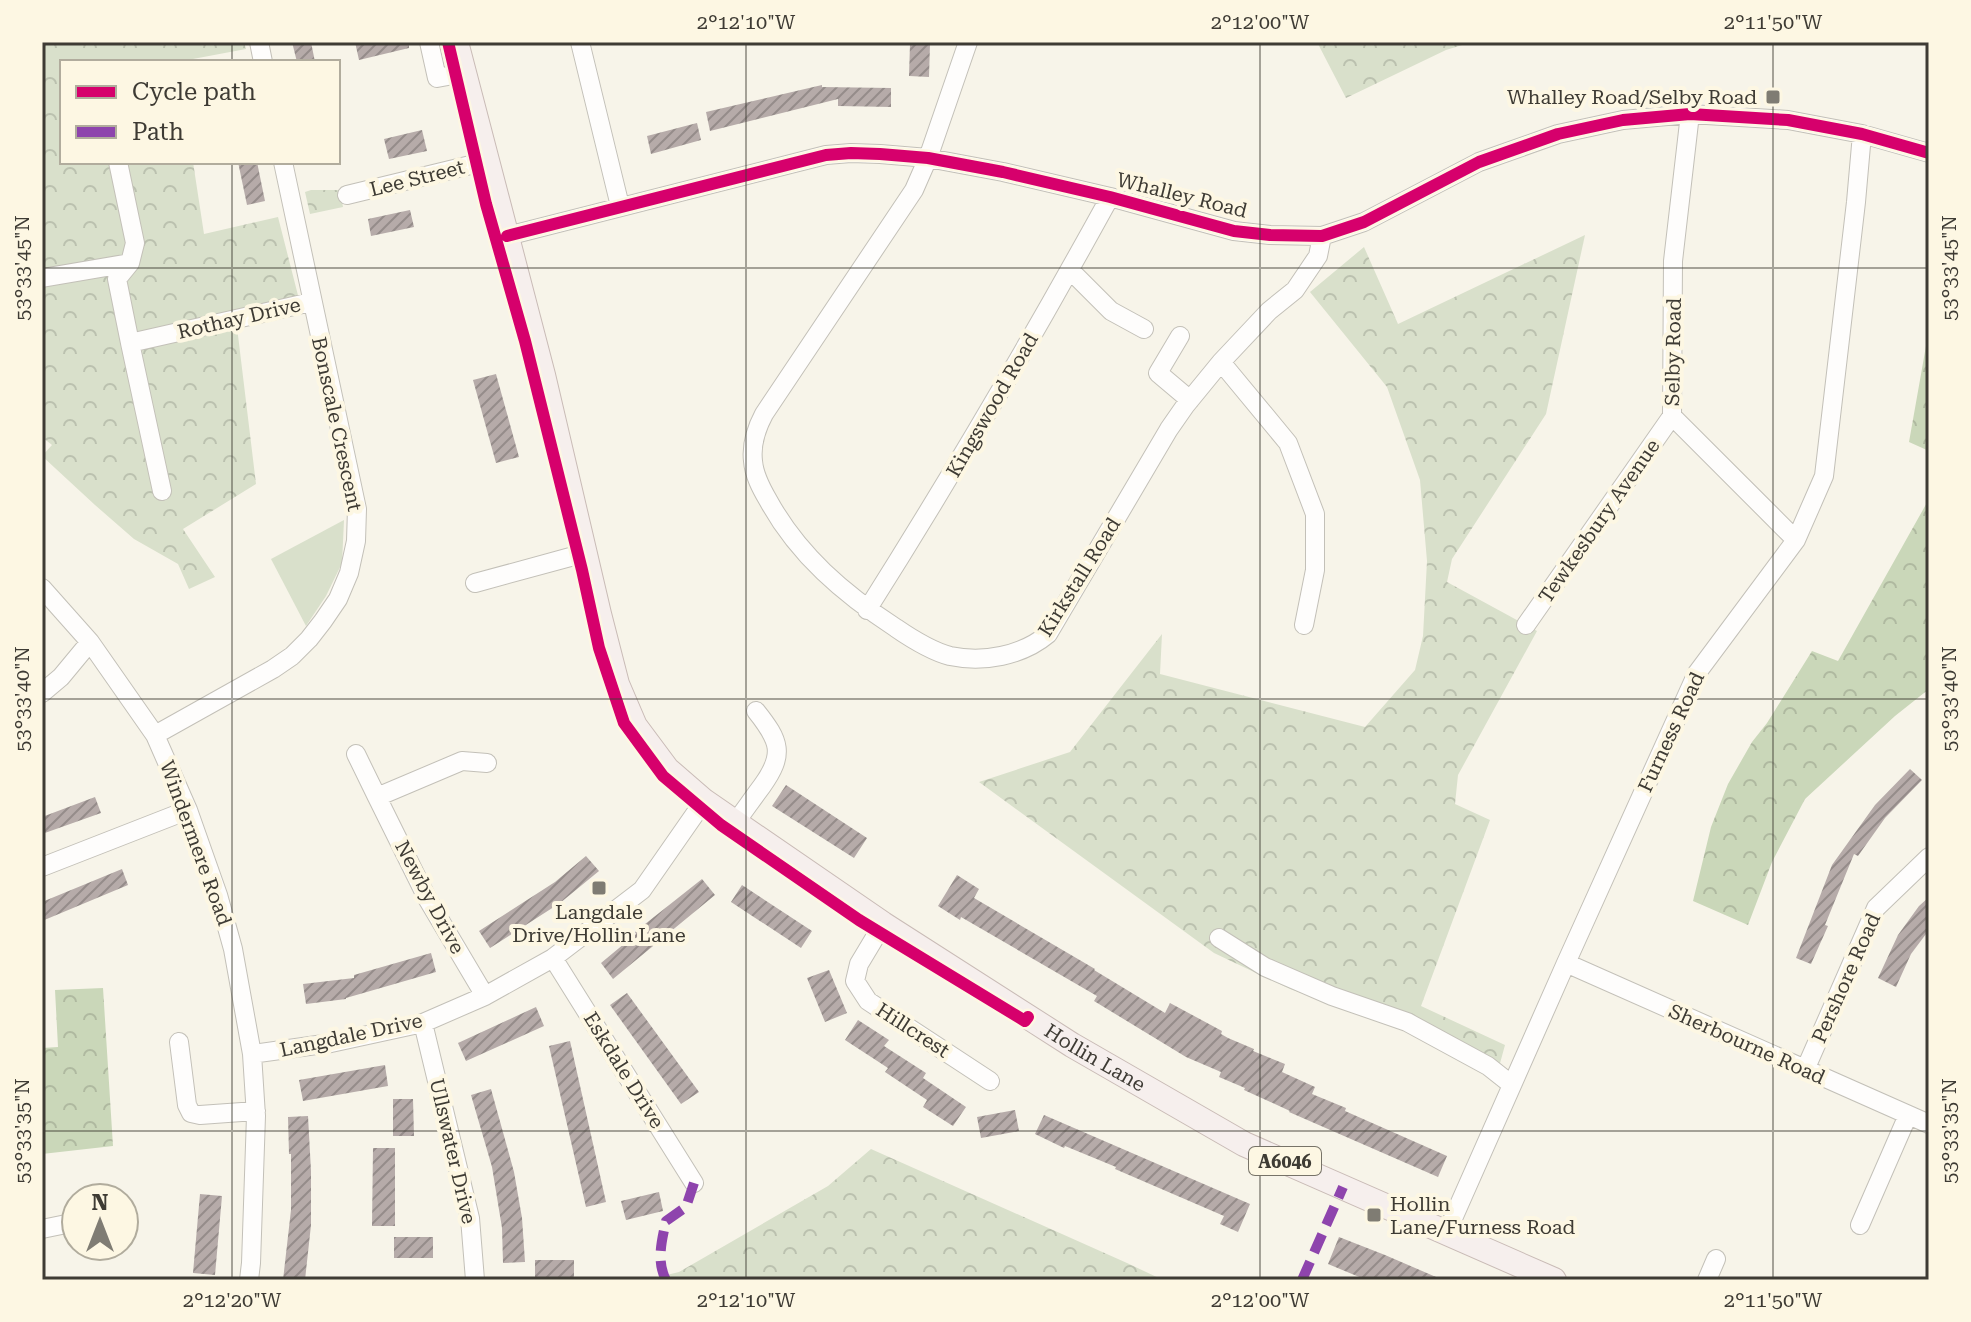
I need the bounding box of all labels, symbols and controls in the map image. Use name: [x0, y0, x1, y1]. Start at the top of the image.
text: 2°12'10"W: [697, 10, 796, 34]
text: 2°12'00"W: [1211, 10, 1310, 34]
text: 2°11'50"W: [1724, 10, 1823, 34]
legend: [60, 60, 340, 164]
text: Cycle path: [132, 78, 256, 106]
place label: Whalley Road/Selby Road: [1507, 85, 1757, 109]
marker: Whalley Road/Selby Road: [1764, 88, 1782, 106]
text: Path: [132, 118, 184, 146]
street label: Lee Street: [367, 154, 467, 201]
street label: Whalley Road: [1114, 167, 1250, 223]
text: 53°33'45"N: [10, 215, 34, 321]
text: 53°33'45"N: [1937, 215, 1961, 321]
street label: Rothay Drive: [175, 292, 303, 344]
street label: Selby Road: [1660, 298, 1686, 406]
street label: Kingswood Road: [941, 329, 1043, 481]
street label: Bonscale Crescent: [307, 335, 367, 514]
street label: Tewkesbury Avenue: [1533, 434, 1665, 608]
street label: Kirkstall Road: [1033, 513, 1125, 641]
text: 53°33'40"N: [10, 646, 34, 752]
text: 53°33'40"N: [1937, 646, 1961, 752]
street label: Furness Road: [1633, 668, 1709, 796]
street label: Windermere Road: [155, 757, 237, 929]
street label: Newby Drive: [390, 836, 470, 958]
marker: Langdale Drive/Hollin Lane: [590, 879, 608, 897]
place label: Langdale Drive/Hollin Lane: [512, 900, 686, 947]
street label: Pershore Road: [1807, 909, 1885, 1047]
street label: Hillcrest: [872, 997, 955, 1063]
street label: Sherbourne Road: [1665, 999, 1829, 1089]
street label: Eskdale Drive: [579, 1007, 669, 1133]
street label: Langdale Drive: [277, 1008, 425, 1062]
street label: Hollin Lane: [1040, 1019, 1150, 1097]
street label: Ullswater Drive: [425, 1076, 481, 1226]
text: 53°33'35"N: [10, 1078, 34, 1184]
text: 53°33'35"N: [1937, 1078, 1961, 1184]
road number: A6046: [1249, 1147, 1321, 1175]
north arrow: [60, 1182, 140, 1262]
text: N: [92, 1190, 109, 1215]
place label: Hollin Lane/Furness Road: [1390, 1192, 1575, 1239]
marker: Hollin Lane/Furness Road: [1365, 1206, 1383, 1224]
text: 2°12'20"W: [183, 1288, 282, 1312]
text: 2°12'10"W: [697, 1288, 796, 1312]
text: 2°12'00"W: [1211, 1288, 1310, 1312]
text: 2°11'50"W: [1724, 1288, 1823, 1312]

